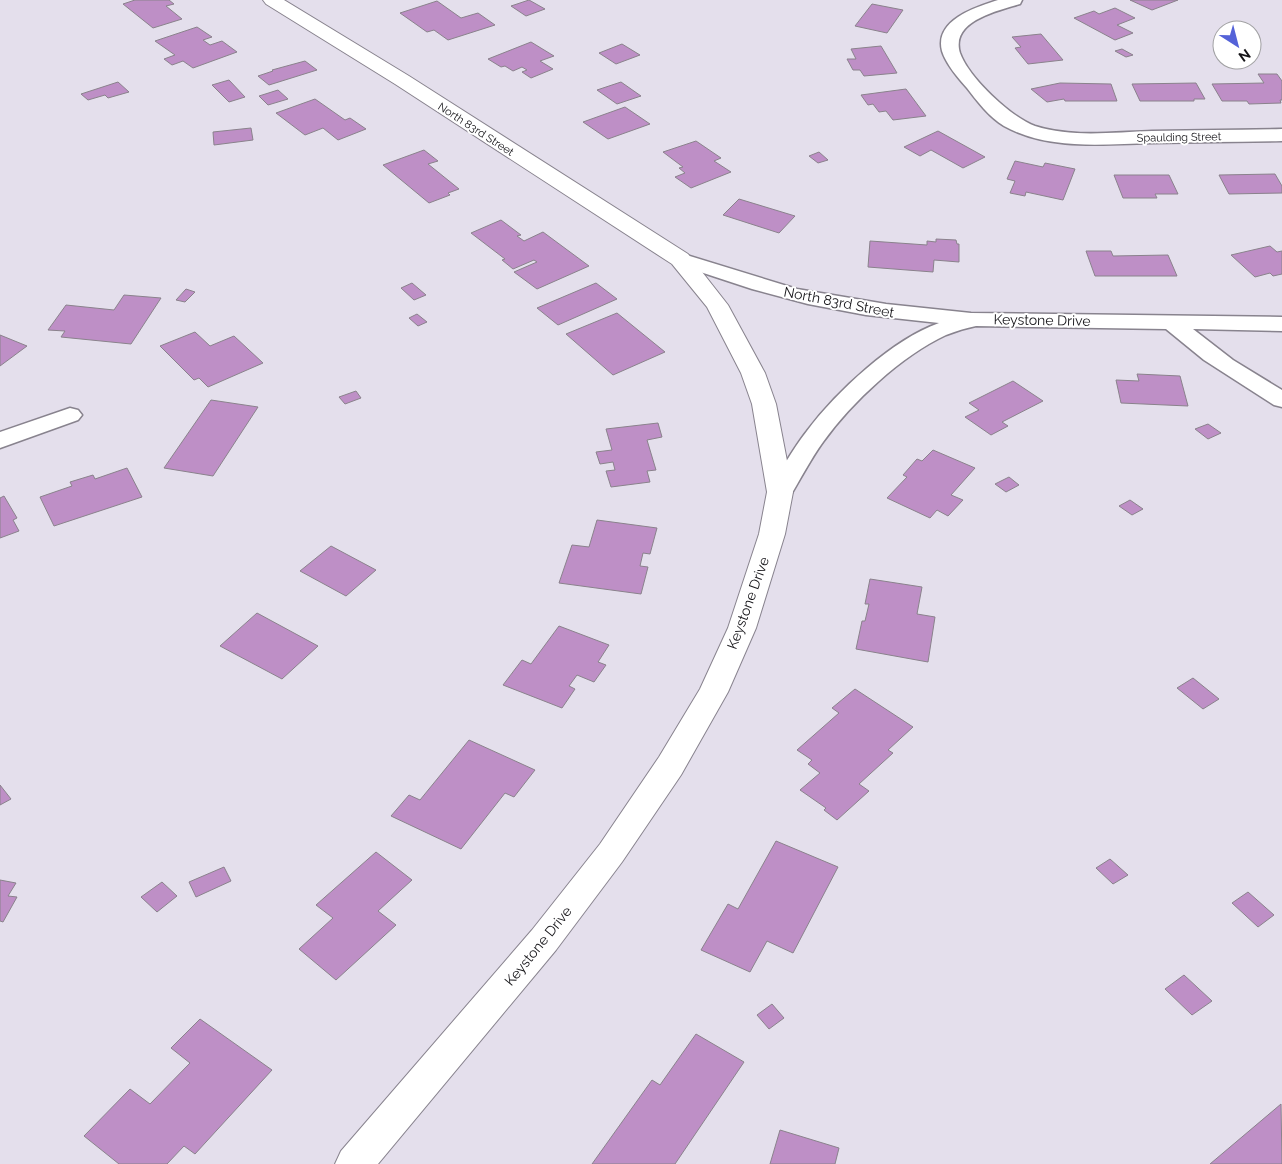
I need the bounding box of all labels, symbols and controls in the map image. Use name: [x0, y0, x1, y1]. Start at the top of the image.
north arrow: [1212, 20, 1262, 70]
text: N: [1236, 46, 1254, 65]
street label: North 83rd Street: [435, 100, 516, 159]
street label: Spaulding Street: [1137, 130, 1222, 145]
street label: North 83rd Street: [783, 283, 896, 321]
street label: Keystone Drive: [993, 311, 1091, 329]
street label: Keystone Drive: [724, 555, 772, 651]
street label: Keystone Drive: [501, 903, 575, 989]

